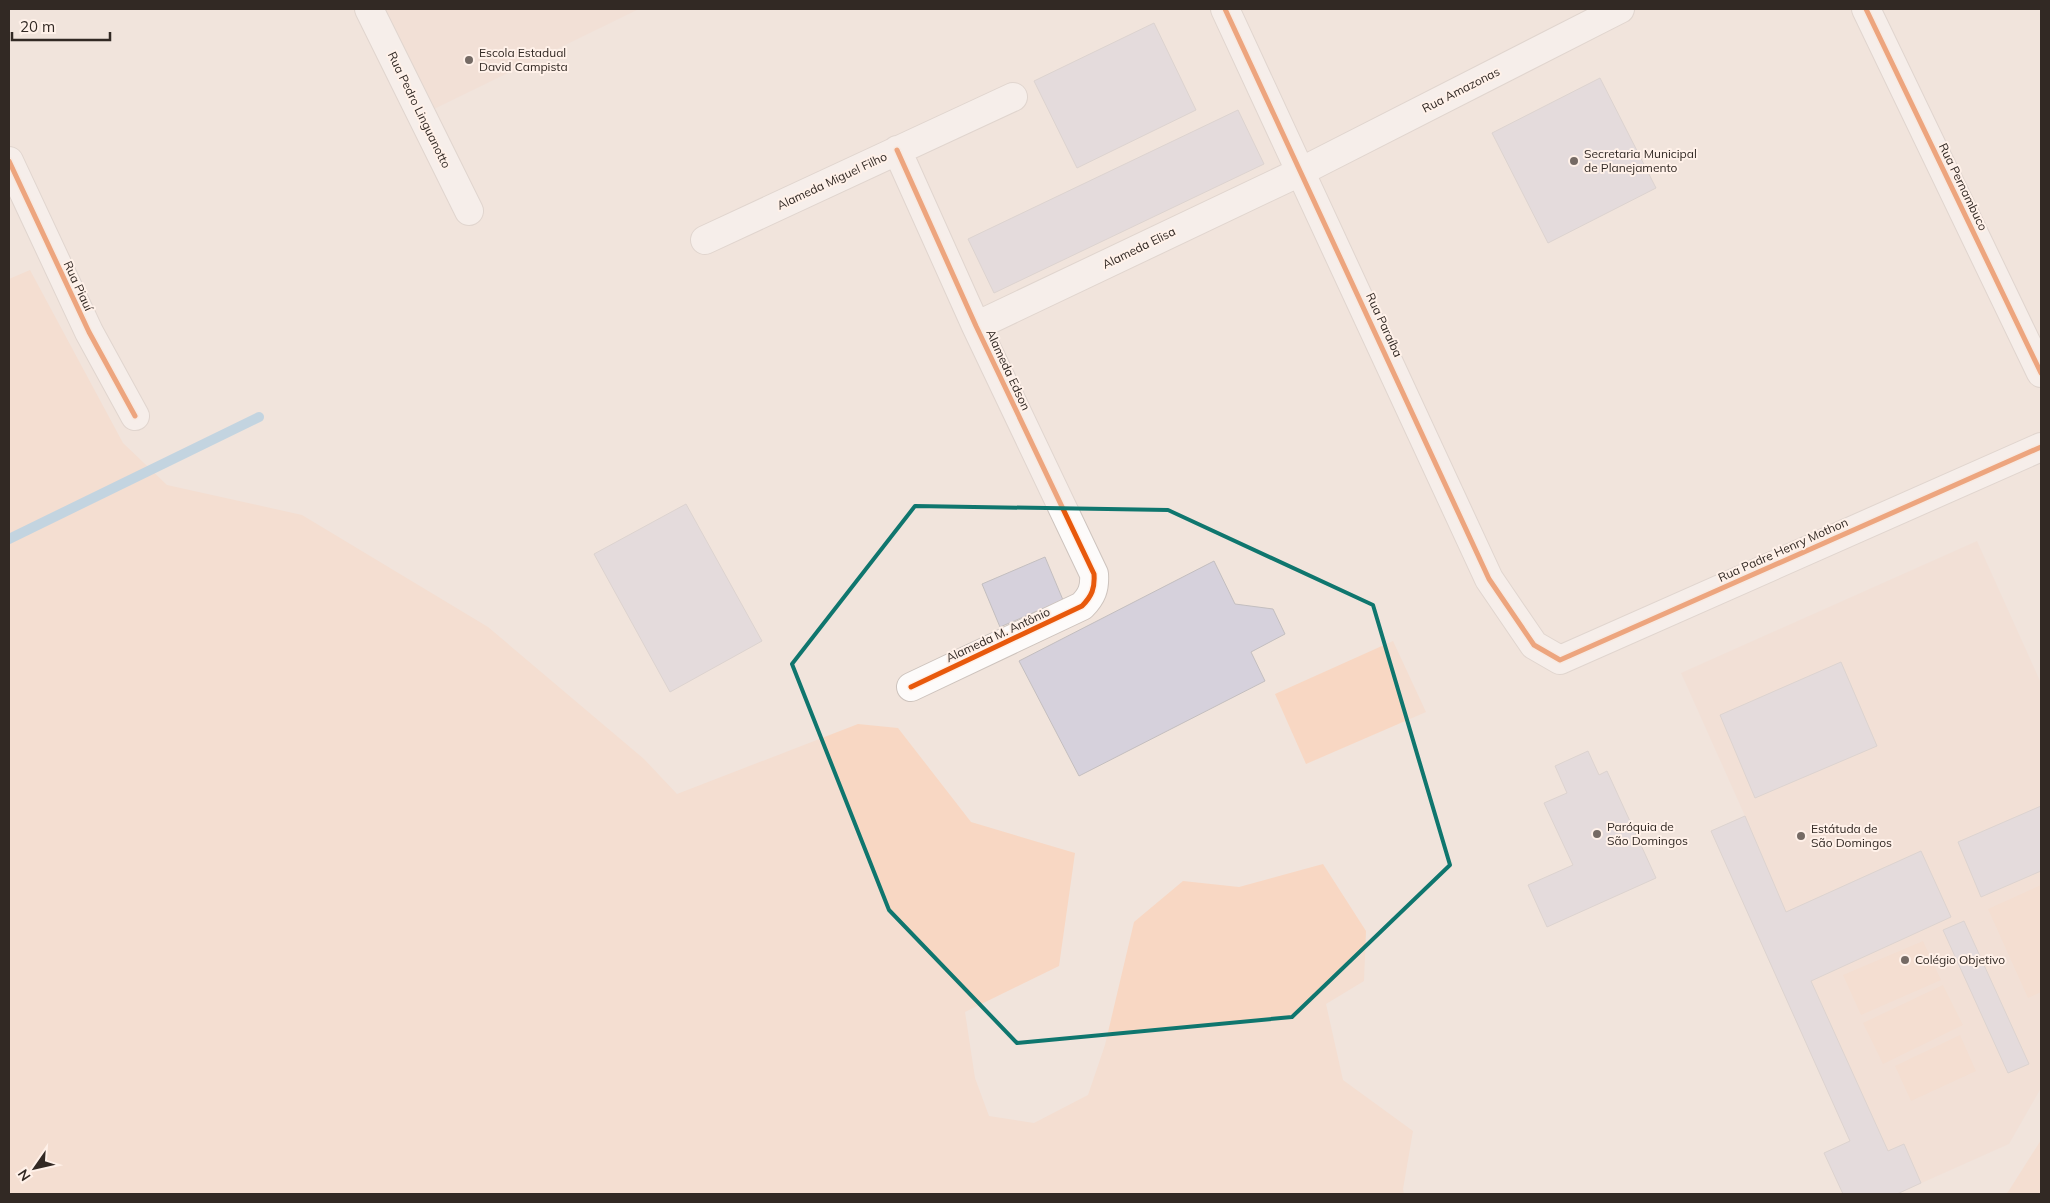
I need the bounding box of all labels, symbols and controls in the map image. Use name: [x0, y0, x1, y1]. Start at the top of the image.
scale bar: [12, 10, 110, 42]
text: 20 m: [20, 17, 55, 36]
place label: Escola Estadual David Campista: [479, 45, 568, 74]
street label: Rua Pedro Linguanotto: [385, 49, 454, 171]
marker: Escola Estadual David Campista: [463, 54, 475, 66]
street label: Rua Amazonas: [1419, 63, 1502, 116]
street label: Rua Pernambuco: [1936, 141, 1991, 233]
place label: Secretaria Municipal de Planejamento: [1584, 146, 1697, 175]
street label: Alameda Miguel Filho: [774, 148, 889, 213]
marker: Secretaria Municipal de Planejamento: [1568, 155, 1580, 167]
street label: Alameda Elisa: [1100, 223, 1178, 272]
street label: Rua Piauí: [60, 259, 97, 314]
street label: Rua Paraíba: [1363, 290, 1406, 359]
street label: Alameda Edson: [983, 327, 1034, 413]
street label: Rua Padre Henry Mothon: [1716, 514, 1850, 585]
street label: Alameda M. Antônio: [943, 604, 1052, 665]
place label: Paróquia de São Domingos: [1607, 819, 1688, 848]
place label: Estátuda de São Domingos: [1811, 821, 1892, 850]
marker: Paróquia de São Domingos: [1591, 828, 1603, 840]
marker: Estátuda de São Domingos: [1795, 830, 1807, 842]
place label: Colégio Objetivo: [1915, 952, 2005, 967]
marker: Colégio Objetivo: [1899, 954, 1911, 966]
north arrow: [10, 1143, 60, 1193]
text: N: [14, 1166, 35, 1185]

